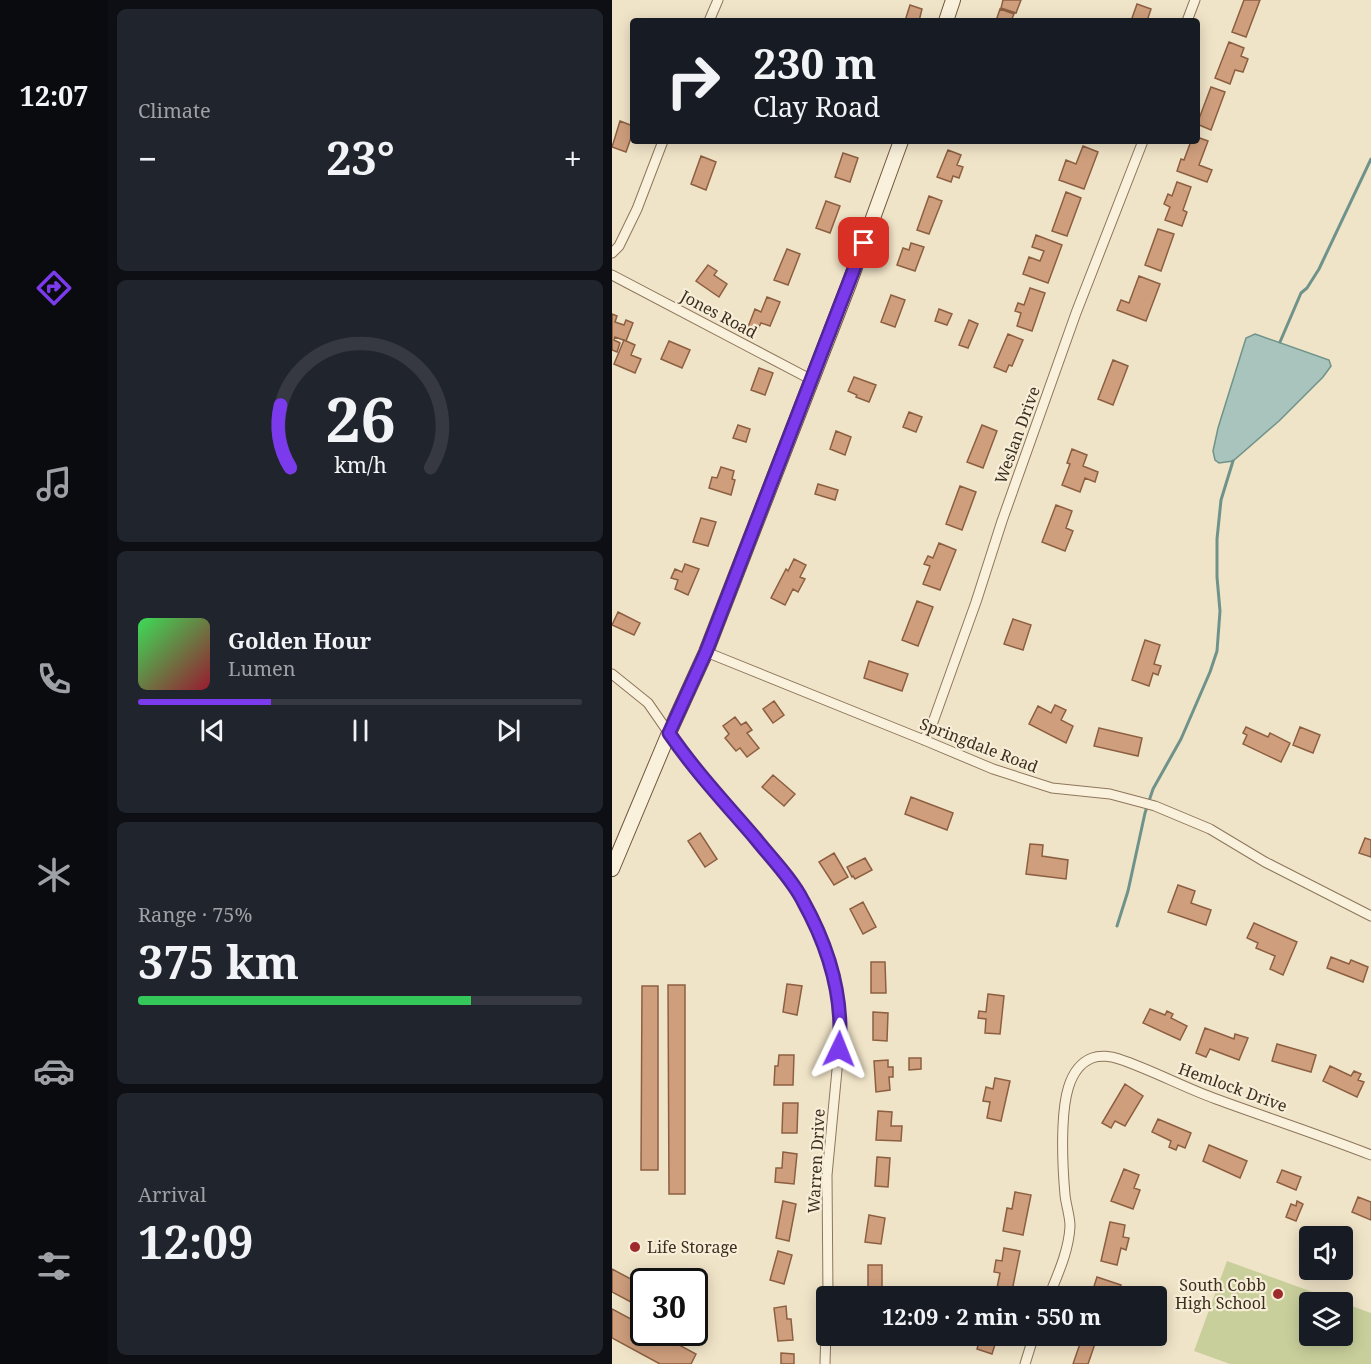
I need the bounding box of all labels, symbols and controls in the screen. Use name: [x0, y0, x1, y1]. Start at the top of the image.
text: 230 m: [753, 34, 877, 91]
icon: right: [654, 42, 732, 120]
text: 12:07: [19, 77, 89, 114]
text: Clay Road: [753, 88, 880, 125]
text: Climate: [138, 97, 211, 124]
text: 23°: [326, 127, 395, 188]
text: −: [138, 136, 157, 181]
text: +: [564, 136, 582, 181]
pin: [838, 217, 889, 268]
icon: arrive: [847, 226, 880, 259]
icon: directions: [33, 267, 75, 309]
street label: Jones Road: [676, 284, 761, 343]
text: 26: [325, 375, 395, 460]
street label: Weslan Drive: [989, 383, 1045, 487]
text: km/h: [334, 450, 387, 479]
icon: music: [33, 463, 75, 505]
text: Golden Hour: [228, 625, 371, 655]
text: Lumen: [228, 655, 296, 682]
icon: phone: [33, 658, 75, 700]
street label: Springdale Road: [917, 712, 1042, 778]
icon: previous: [196, 714, 229, 747]
icon: pause: [344, 714, 377, 747]
icon: next: [492, 714, 525, 747]
icon: climate: [33, 854, 75, 896]
text: Range · 75%: [138, 901, 252, 928]
text: 375 km: [138, 931, 299, 992]
position arrow: [807, 1017, 871, 1081]
icon: car: [33, 1050, 75, 1092]
street label: Hemlock Drive: [1176, 1057, 1290, 1117]
street label: Warren Drive: [802, 1108, 830, 1214]
text: Arrival: [138, 1181, 206, 1208]
text: 12:09: [138, 1211, 253, 1272]
map controls: [1299, 1226, 1353, 1346]
button: sound: [1299, 1226, 1353, 1280]
place label: Life Storage: [647, 1236, 738, 1258]
marker: Life Storage: [628, 1240, 642, 1254]
icon: filters: [33, 1245, 75, 1287]
speed limit sign: 30: [630, 1268, 708, 1346]
place label: South Cobb High School: [1175, 1274, 1266, 1314]
marker: South Cobb High School: [1271, 1287, 1285, 1301]
button: layers: [1299, 1292, 1353, 1346]
text: 12:09 · 2 min · 550 m: [882, 1301, 1101, 1331]

